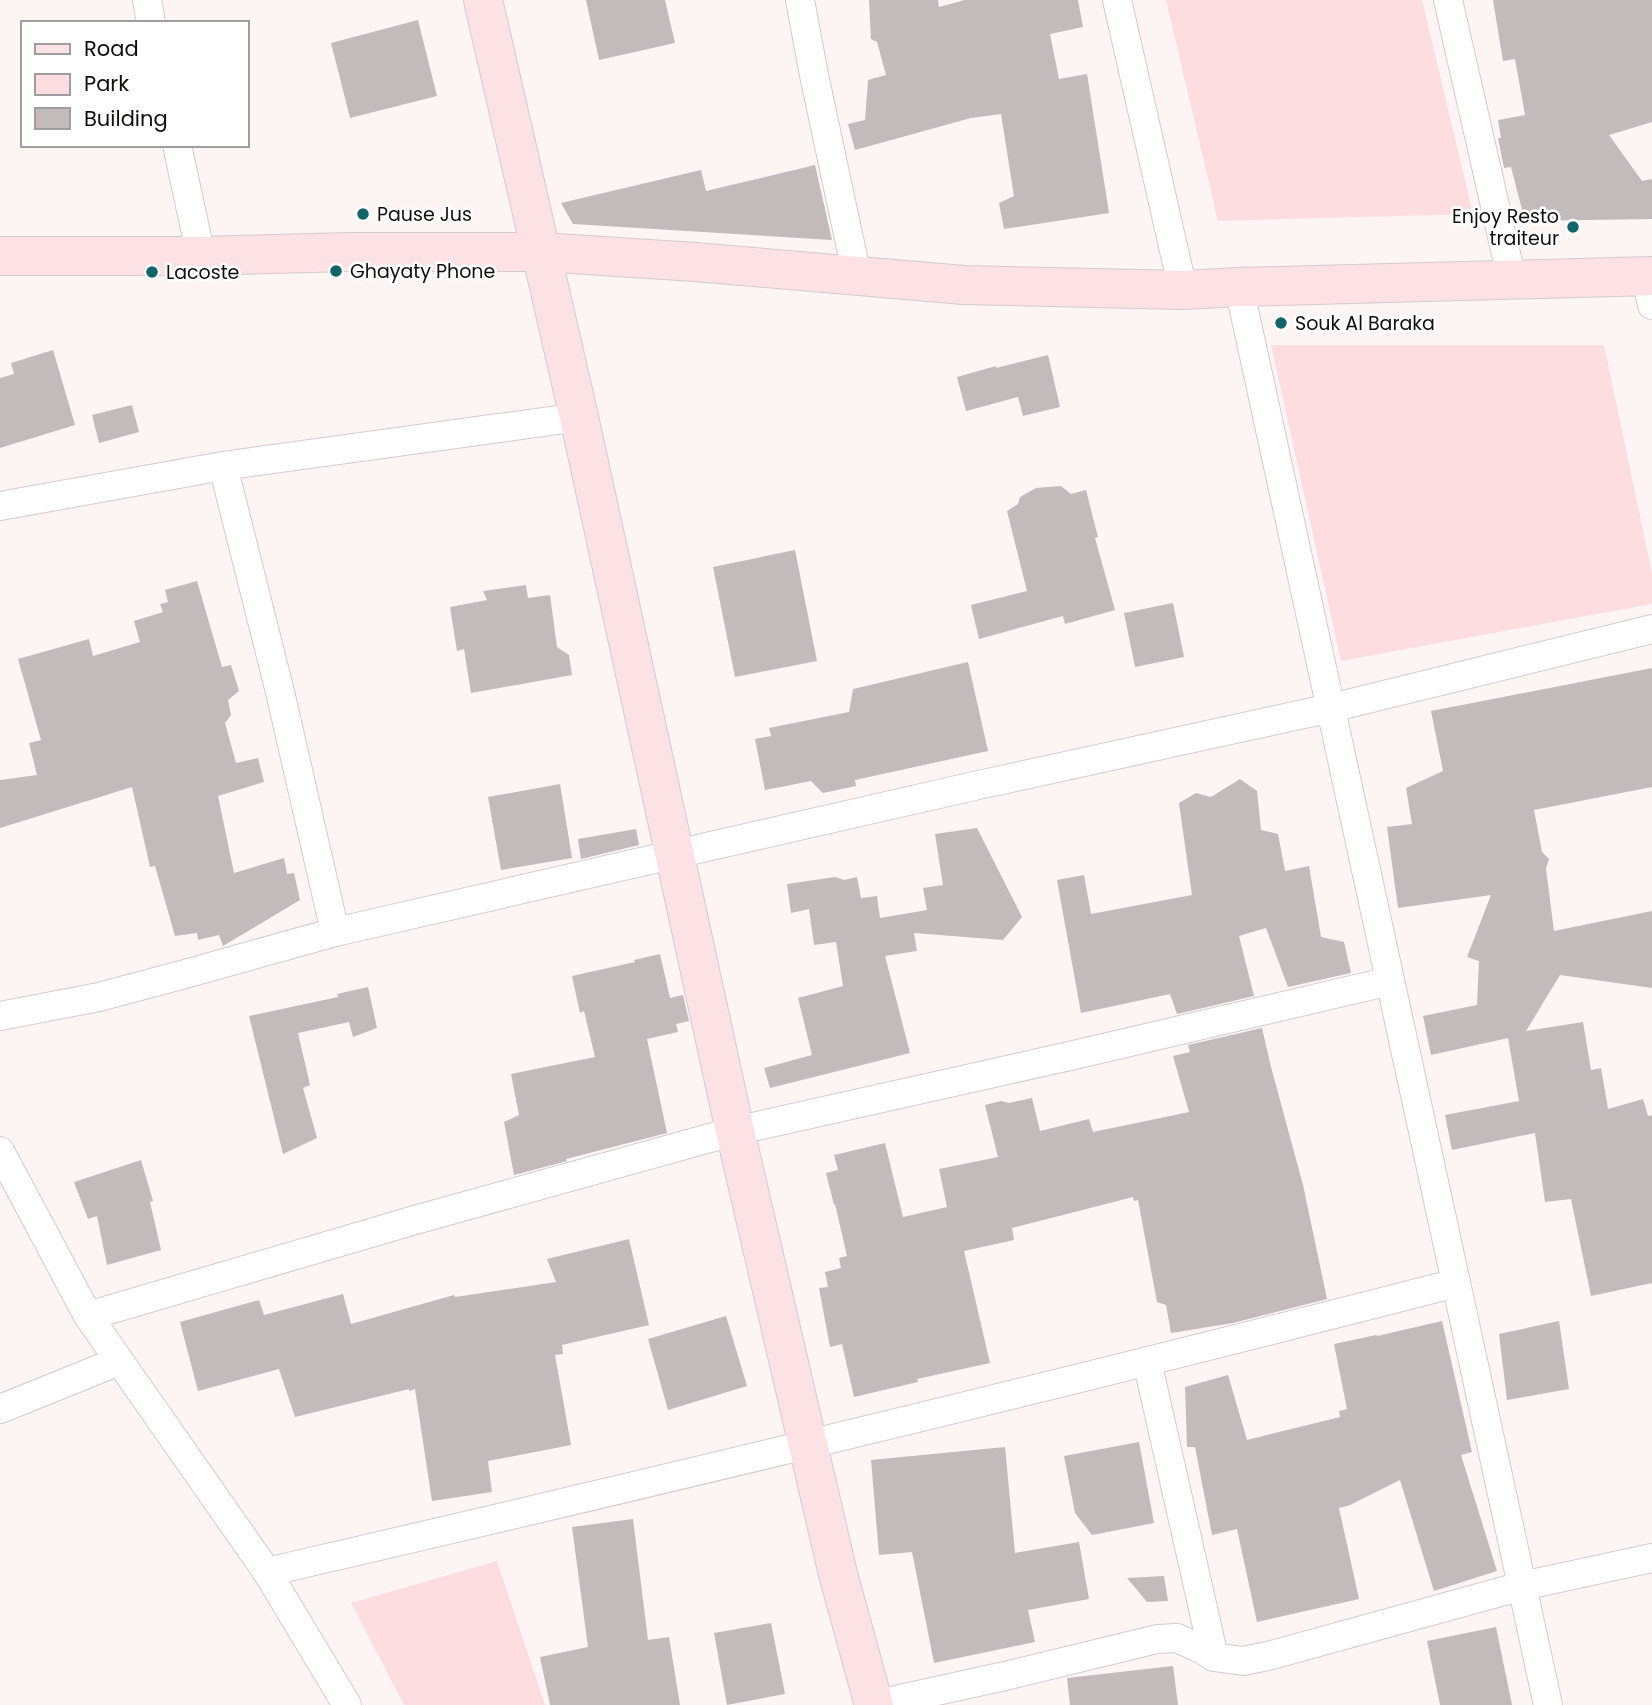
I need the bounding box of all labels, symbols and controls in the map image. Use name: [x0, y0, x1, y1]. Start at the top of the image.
legend: [21, 21, 248, 147]
text: Road: [84, 34, 139, 63]
text: Park: [84, 69, 129, 98]
text: Building: [84, 104, 168, 133]
place label: Pause Jus: [377, 201, 472, 228]
place label: Enjoy Resto traiteur: [1452, 203, 1559, 252]
marker: Pause Jus: [355, 206, 371, 222]
marker: Enjoy Resto traiteur: [1565, 219, 1581, 235]
place label: Ghayaty Phone: [350, 258, 495, 285]
place label: Lacoste: [166, 259, 239, 286]
marker: Ghayaty Phone: [328, 263, 344, 279]
marker: Lacoste: [144, 264, 160, 280]
place label: Souk Al Baraka: [1295, 310, 1435, 337]
marker: Souk Al Baraka: [1273, 315, 1289, 331]

